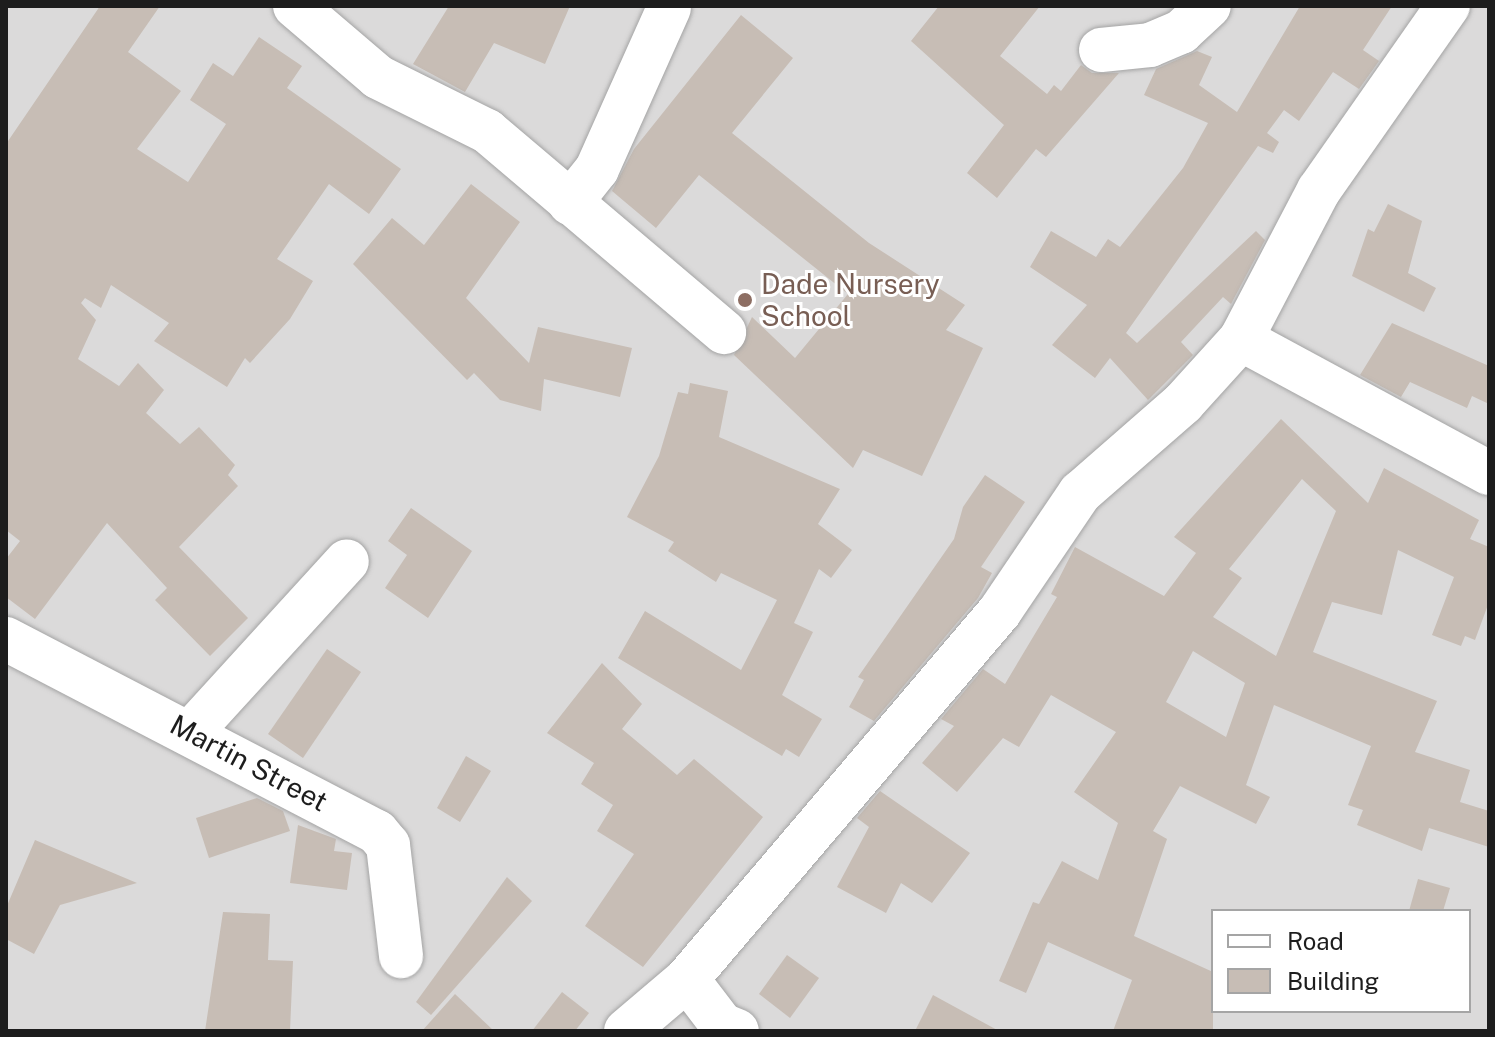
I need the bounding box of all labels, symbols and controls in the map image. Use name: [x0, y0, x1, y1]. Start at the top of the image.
place label: Dade Nursery School: [761, 267, 940, 333]
marker: Dade Nursery School: [736, 291, 754, 309]
street label: Martin Street: [165, 707, 333, 819]
legend: [1211, 909, 1471, 1013]
text: Road: [1287, 927, 1344, 955]
text: Building: [1287, 967, 1379, 995]

